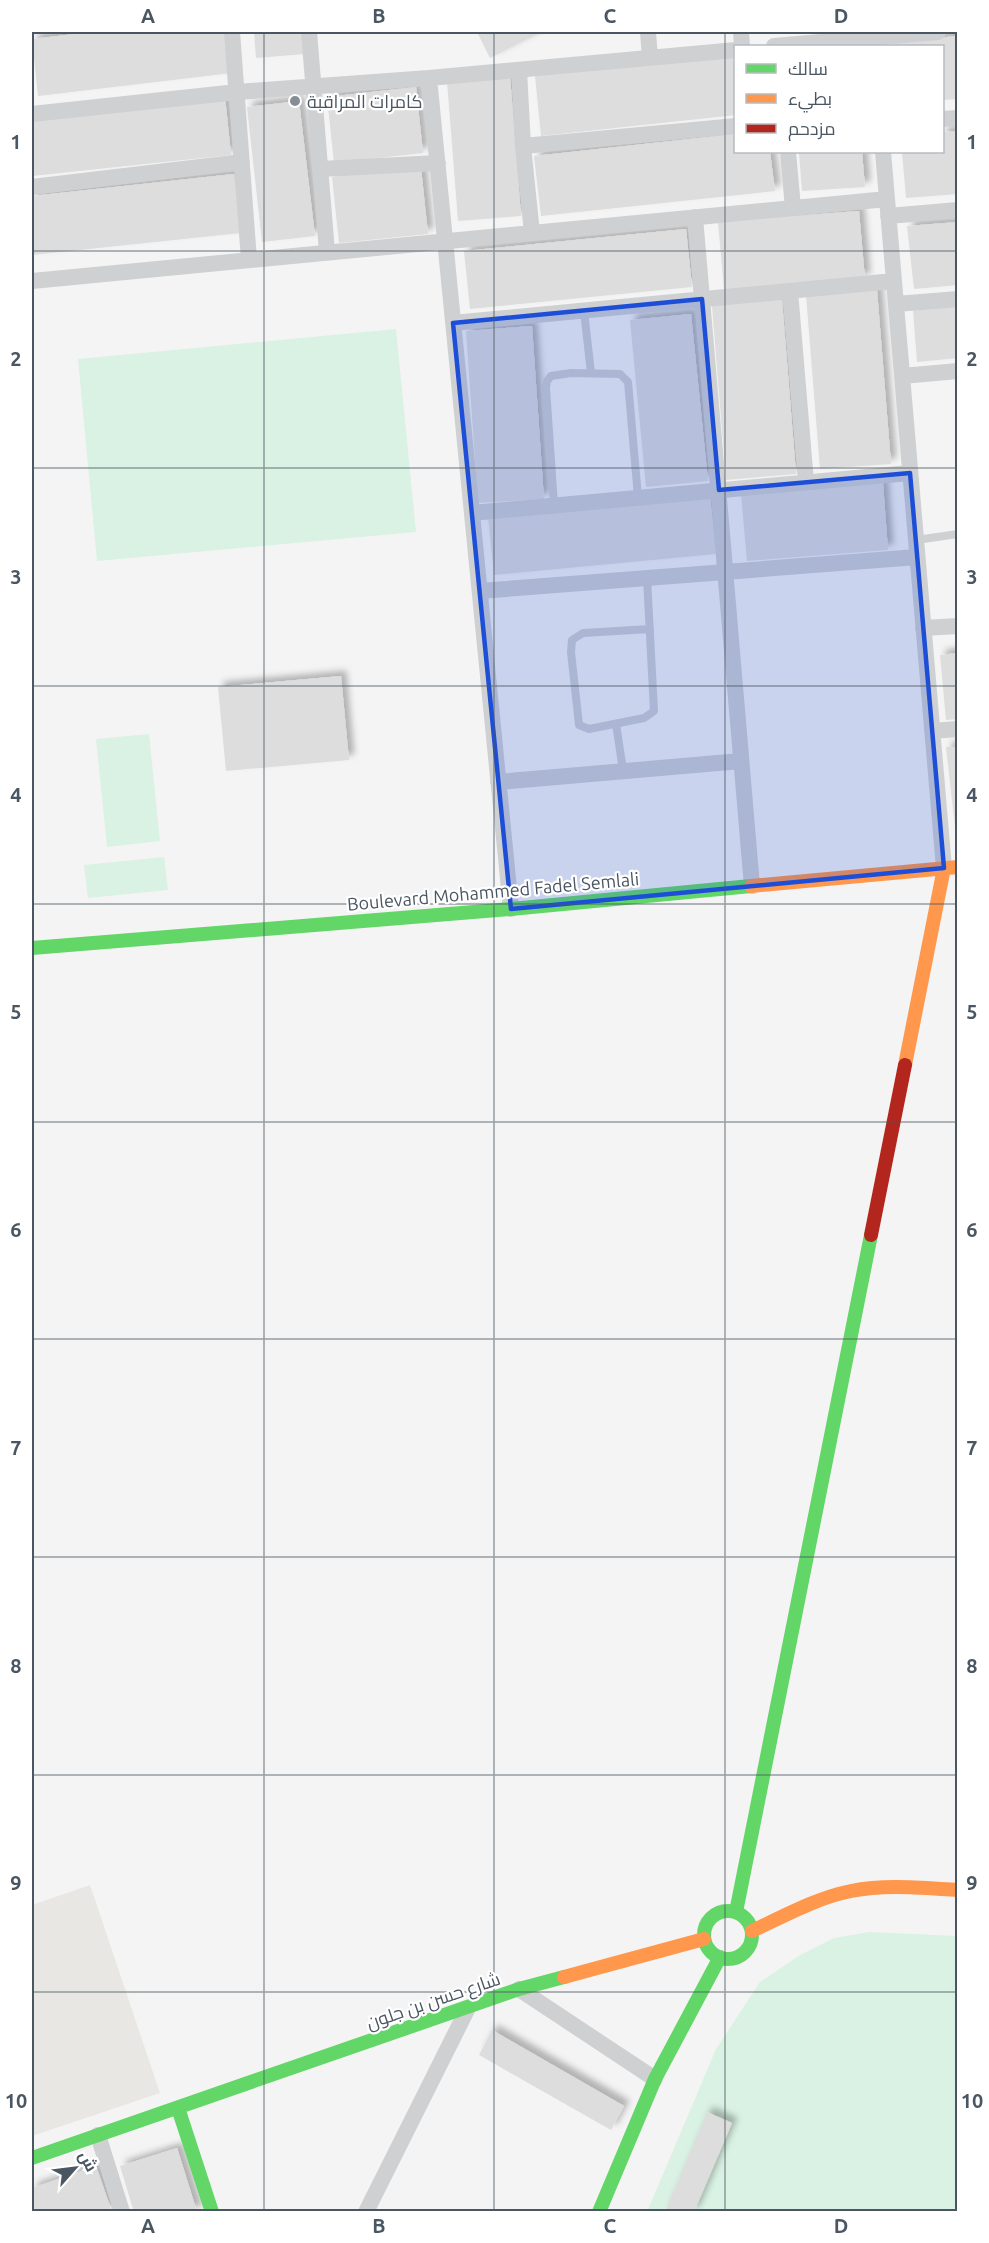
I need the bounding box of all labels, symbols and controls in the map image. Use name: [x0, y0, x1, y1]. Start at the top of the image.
text: A: [141, 4, 155, 27]
text: B: [372, 4, 386, 27]
text: C: [604, 4, 617, 27]
text: D: [834, 4, 848, 27]
legend: [734, 45, 944, 153]
text: سالك: [788, 58, 828, 78]
text: بطيء: [788, 88, 832, 113]
place label: كامرات المراقبة: [307, 91, 423, 113]
marker: كامرات المراقبة: [288, 94, 302, 108]
text: مزدحم: [788, 118, 836, 141]
text: 1: [10, 130, 22, 153]
text: 1: [966, 130, 978, 153]
text: 2: [10, 347, 22, 370]
text: 2: [966, 347, 978, 370]
text: 3: [10, 565, 22, 588]
text: 3: [966, 565, 978, 588]
text: 4: [10, 783, 22, 806]
text: 4: [966, 783, 978, 806]
street label: Boulevard Mohammed Fadel Semlali: [346, 868, 640, 914]
text: 5: [10, 1000, 22, 1023]
text: 5: [966, 1000, 978, 1023]
text: 6: [10, 1218, 22, 1241]
text: 6: [966, 1218, 978, 1241]
text: 7: [10, 1436, 22, 1459]
text: 7: [966, 1436, 978, 1459]
text: 8: [10, 1654, 22, 1677]
text: 8: [966, 1654, 978, 1677]
text: 9: [10, 1871, 22, 1894]
text: 9: [966, 1871, 978, 1894]
street label: شارع حسن بن جلون: [363, 1968, 504, 2035]
text: 10: [5, 2089, 27, 2112]
text: 10: [961, 2089, 983, 2112]
north arrow: [45, 2138, 105, 2198]
text: ش: [75, 2148, 101, 2175]
text: A: [141, 2214, 155, 2237]
text: B: [372, 2214, 386, 2237]
text: C: [604, 2214, 617, 2237]
text: D: [834, 2214, 848, 2237]

